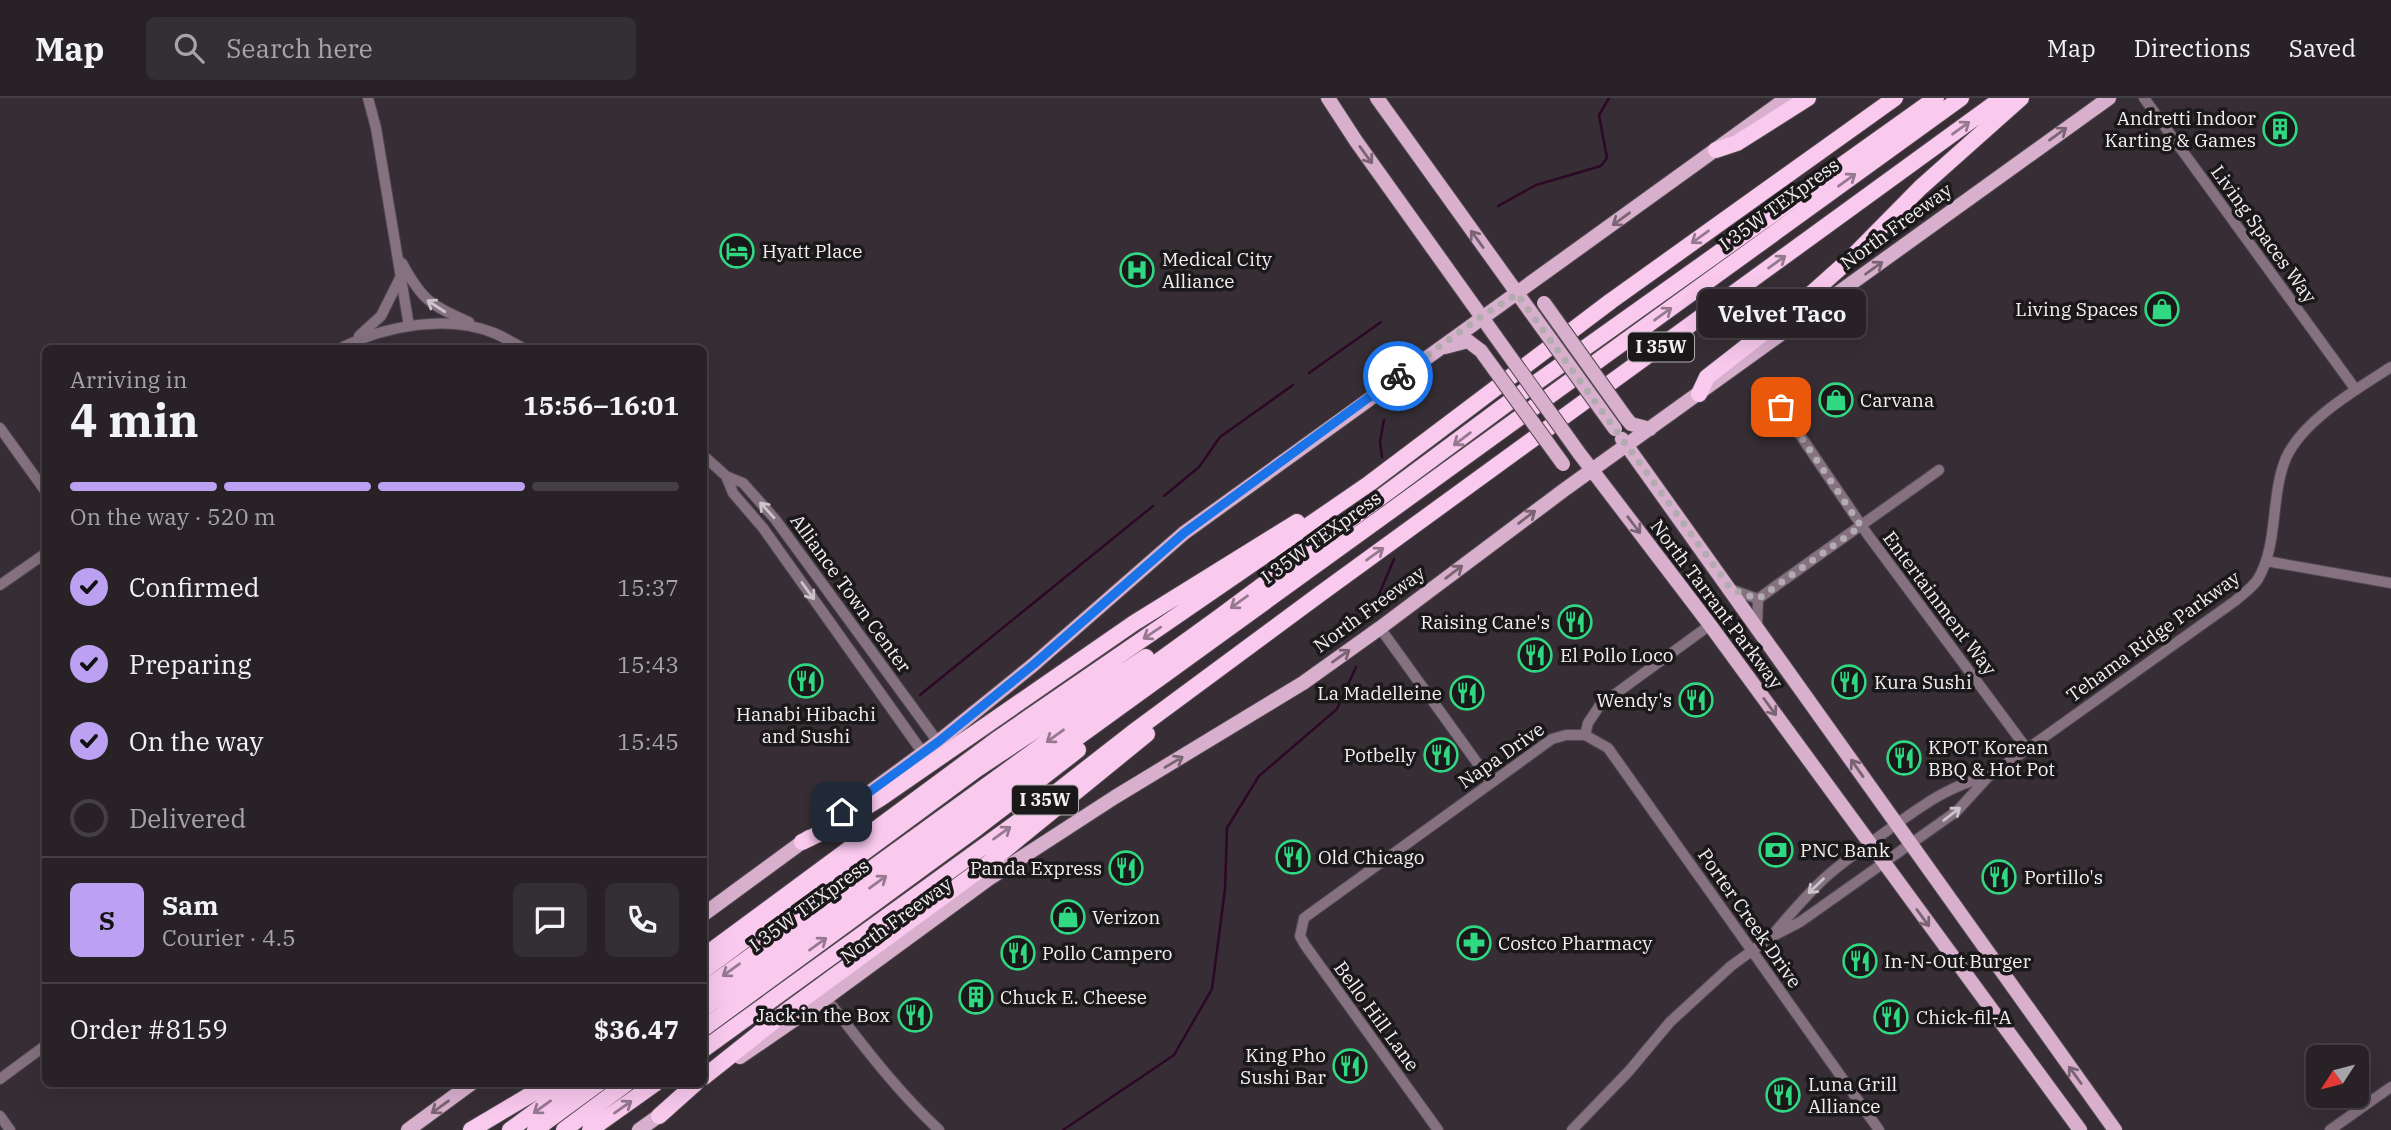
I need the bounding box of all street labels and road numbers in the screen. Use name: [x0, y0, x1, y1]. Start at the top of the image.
street label: I 35W TEXpress: [1714, 152, 1844, 256]
street label: Living Spaces Way: [2206, 160, 2323, 308]
street label: North Freeway: [1835, 177, 1957, 275]
road number: I 35W: [1628, 332, 1694, 362]
street label: I 35W TEXpress: [1256, 485, 1386, 589]
street label: Alliance Town Center: [785, 509, 917, 677]
street label: North Tarrant Parkway: [1645, 515, 1789, 694]
street label: Entertainment Way: [1878, 526, 2003, 680]
street label: North Freeway: [1308, 560, 1430, 658]
street label: Tehama Ridge Parkway: [2062, 565, 2245, 707]
street label: Napa Drive: [1453, 717, 1549, 793]
road number: I 35W: [1012, 786, 1078, 814]
street label: Porter Creek Drive: [1693, 844, 1807, 992]
street label: I 35W TEXpress: [744, 853, 874, 957]
street label: North Freeway: [835, 871, 957, 969]
street label: Bello Hill Lane: [1329, 956, 1425, 1076]

